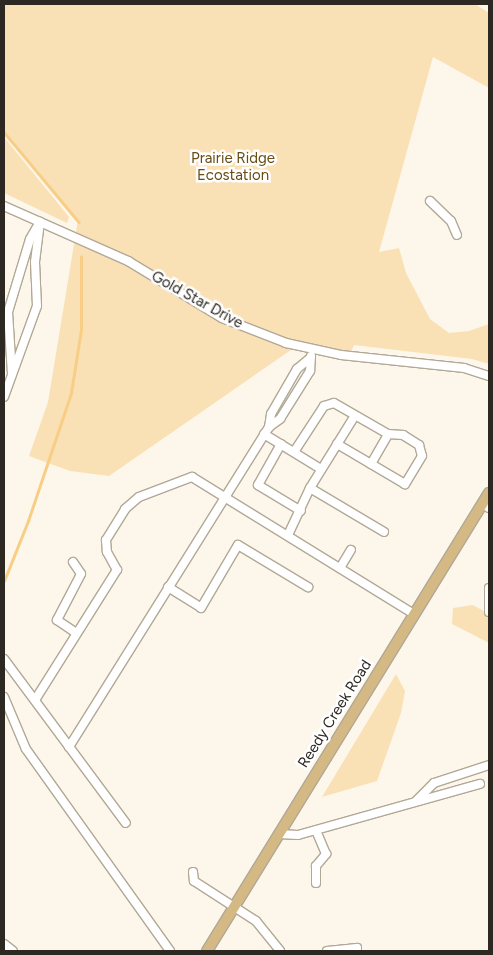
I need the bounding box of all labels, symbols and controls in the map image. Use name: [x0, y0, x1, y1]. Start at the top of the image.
park label: Prairie Ridge Ecostation: [191, 149, 275, 184]
street label: Gold Star Drive: [148, 267, 246, 333]
street label: Reedy Creek Road: [295, 657, 375, 771]

